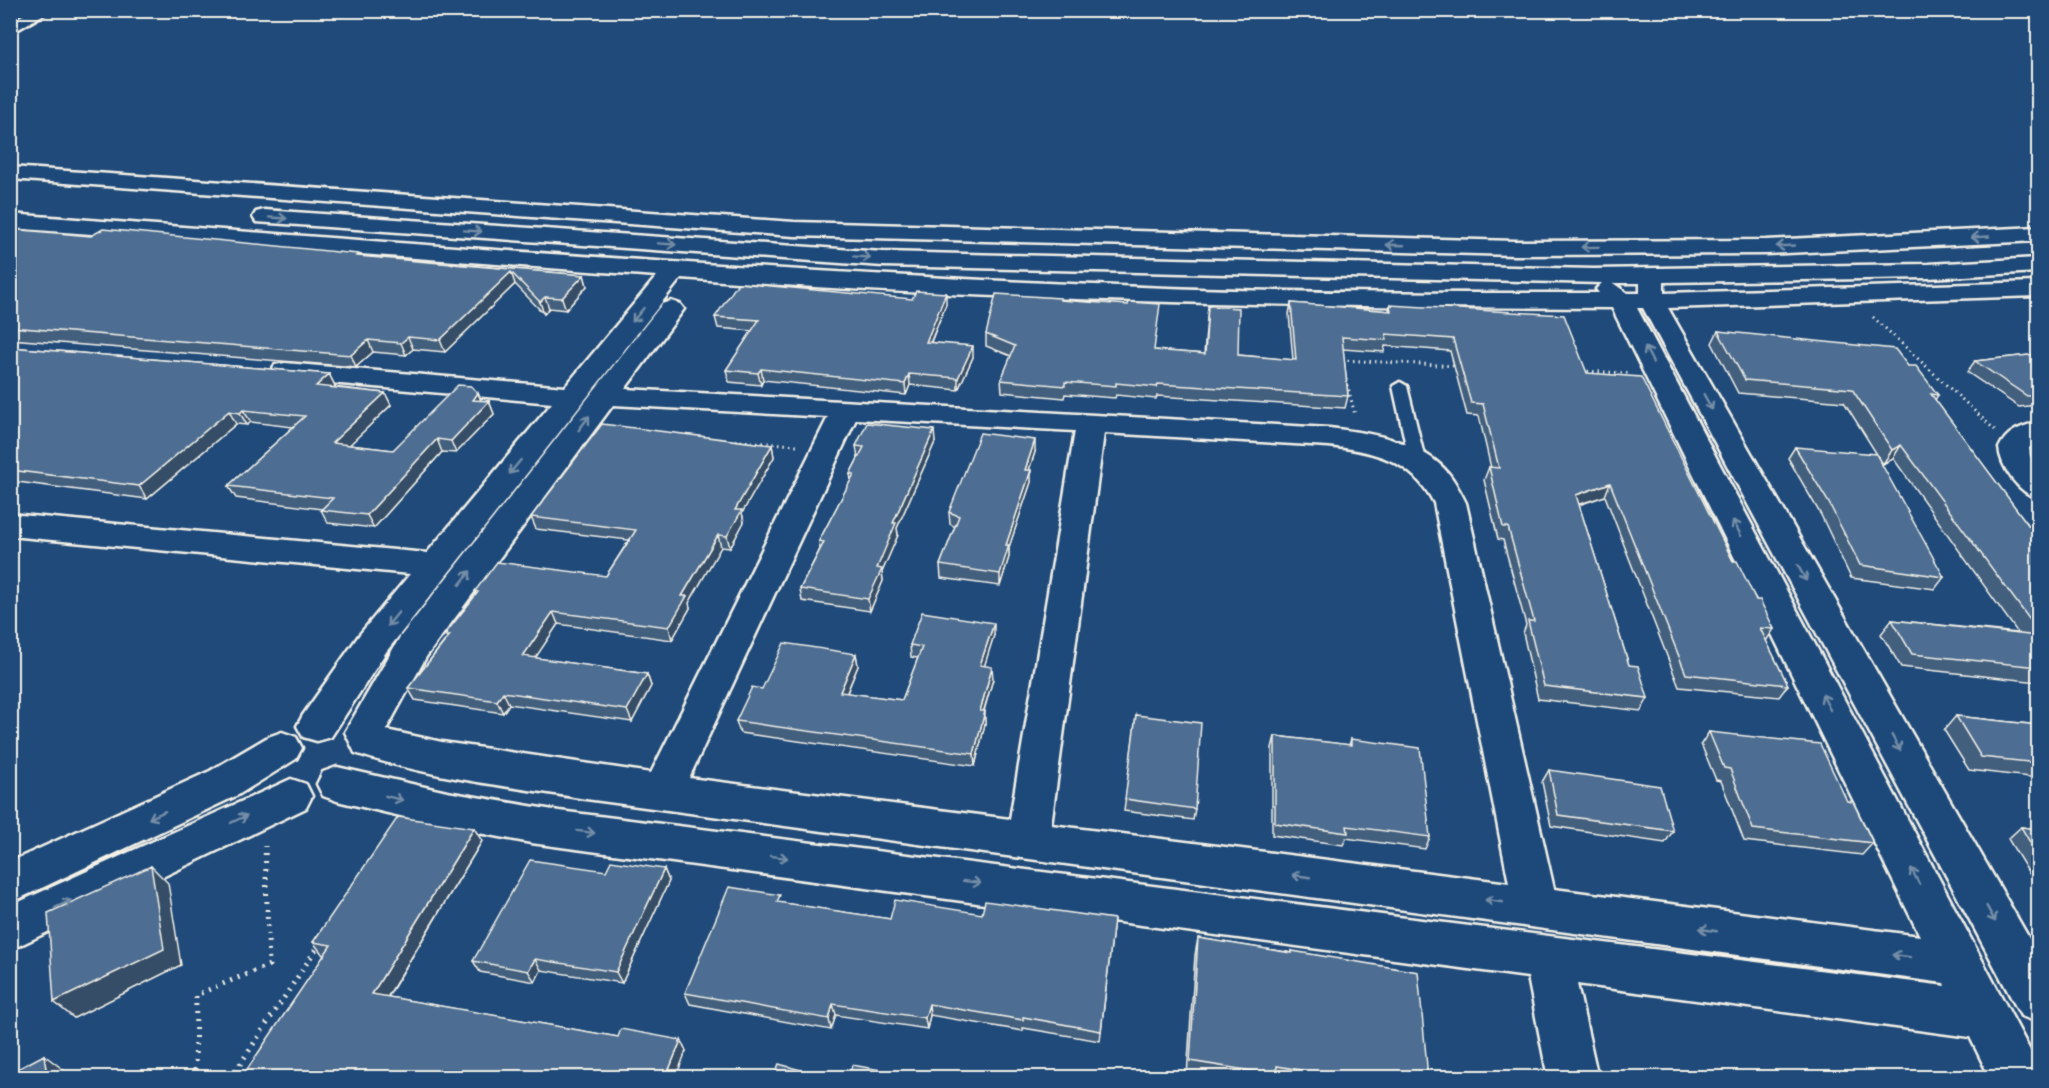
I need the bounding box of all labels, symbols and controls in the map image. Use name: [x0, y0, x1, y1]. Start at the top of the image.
one-way arrow: [268, 213, 288, 224]
one-way arrow: [462, 226, 482, 237]
one-way arrow: [1971, 231, 1991, 242]
one-way arrow: [657, 239, 677, 250]
one-way arrow: [1386, 240, 1406, 251]
one-way arrow: [1581, 241, 1601, 253]
one-way arrow: [1776, 241, 1796, 252]
one-way arrow: [852, 252, 872, 263]
one-way arrow: [632, 307, 645, 323]
one-way arrow: [1642, 346, 1654, 364]
one-way arrow: [1702, 393, 1714, 410]
one-way arrow: [577, 415, 590, 431]
one-way arrow: [509, 459, 522, 475]
one-way arrow: [1731, 520, 1743, 538]
one-way arrow: [1797, 563, 1808, 581]
one-way arrow: [459, 570, 472, 586]
one-way arrow: [386, 610, 399, 626]
one-way arrow: [1820, 694, 1832, 711]
one-way arrow: [1891, 734, 1903, 751]
one-way arrow: [384, 793, 403, 805]
one-way arrow: [148, 809, 166, 821]
one-way arrow: [230, 813, 248, 825]
one-way arrow: [575, 827, 595, 838]
one-way arrow: [769, 851, 788, 862]
one-way arrow: [1908, 867, 1920, 885]
one-way arrow: [1291, 870, 1311, 881]
one-way arrow: [962, 877, 982, 888]
one-way arrow: [1485, 896, 1504, 907]
one-way arrow: [54, 897, 72, 909]
one-way arrow: [1985, 905, 1997, 922]
one-way arrow: [1699, 924, 1718, 935]
one-way arrow: [1892, 950, 1912, 961]

